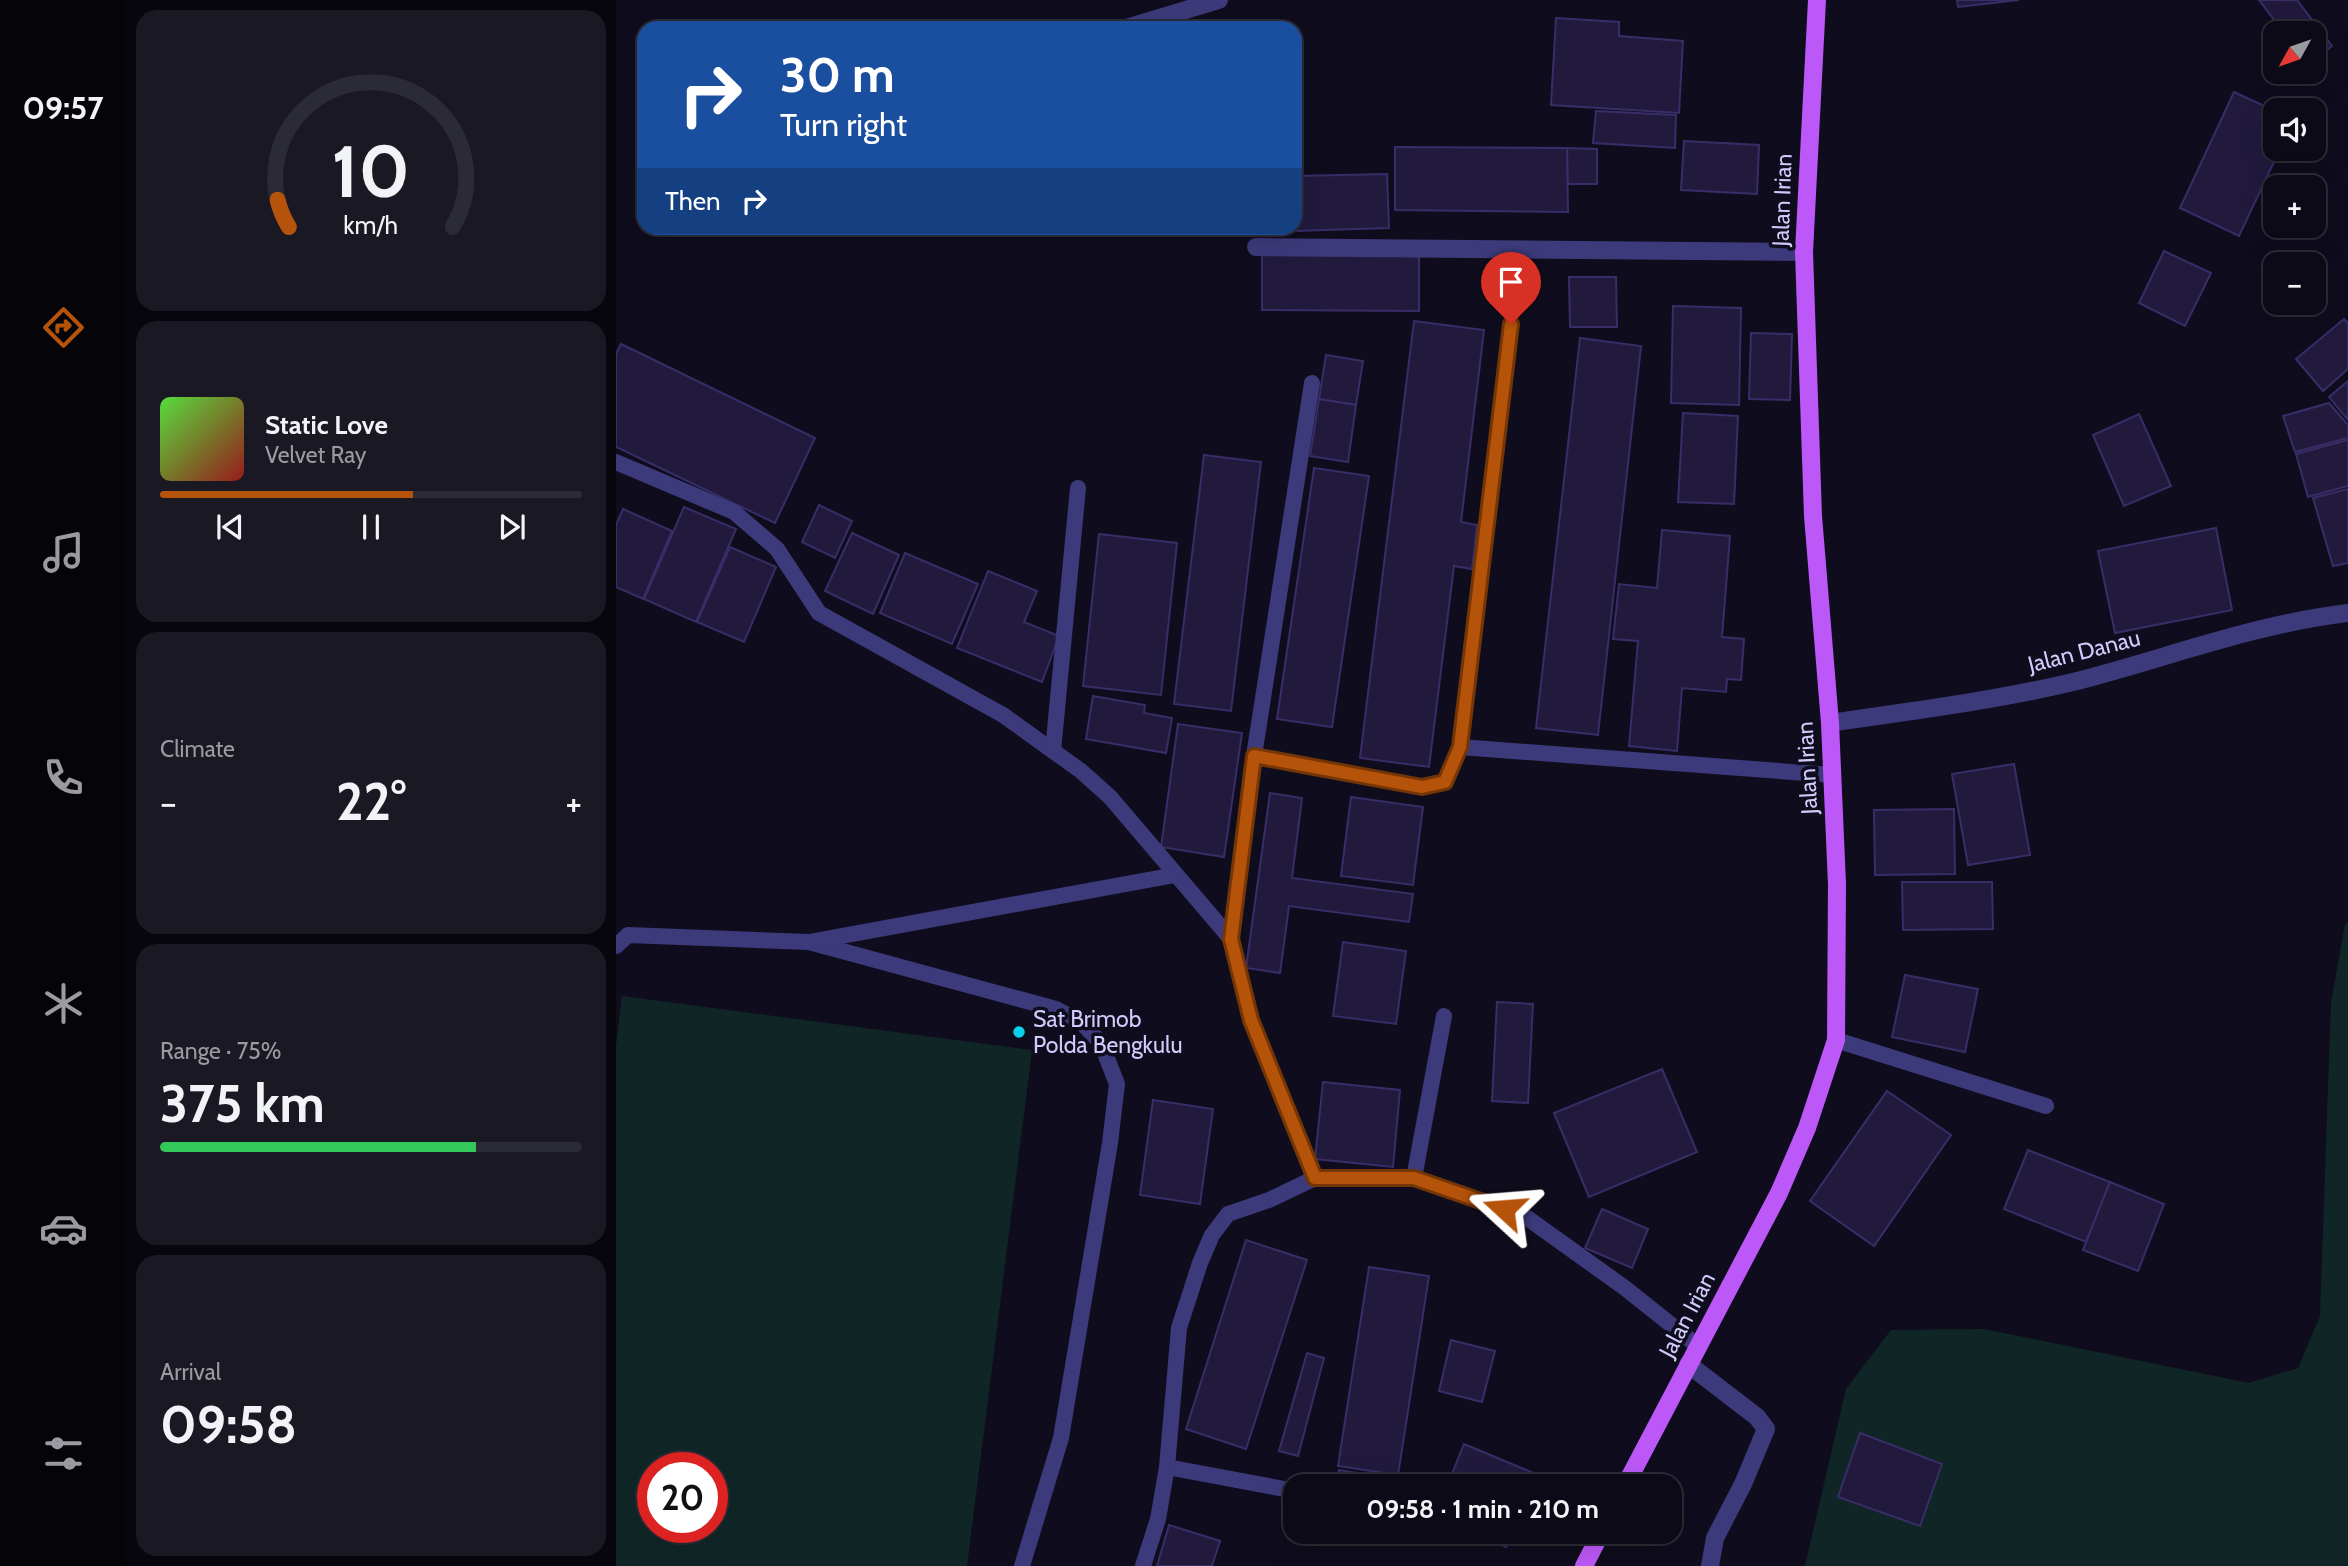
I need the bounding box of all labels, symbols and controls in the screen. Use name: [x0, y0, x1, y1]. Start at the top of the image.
north arrow: [2263, 21, 2326, 84]
map controls: [2263, 21, 2326, 315]
text: 30 m: [780, 45, 895, 104]
icon: right: [665, 49, 756, 140]
text: 09:57: [22, 88, 104, 127]
button: sound: [2263, 98, 2326, 161]
text: Turn right: [780, 105, 907, 144]
text: 10: [332, 127, 410, 215]
street label: Jalan Irian: [1766, 153, 1798, 248]
button: +: [2263, 175, 2326, 238]
icon: right: [735, 182, 773, 220]
text: Then: [665, 185, 721, 217]
text: km/h: [344, 209, 398, 239]
pin: [1481, 252, 1541, 324]
button: −: [2263, 252, 2326, 315]
icon: arrive: [1492, 263, 1530, 301]
icon: directions: [39, 303, 88, 352]
text: Static Love: [265, 409, 388, 441]
text: Velvet Ray: [265, 441, 366, 469]
icon: previous: [211, 508, 249, 546]
icon: pause: [352, 508, 390, 546]
icon: next: [493, 508, 531, 546]
icon: music: [39, 528, 88, 577]
street label: Jalan Danau: [2024, 624, 2143, 679]
street label: Jalan Irian: [1791, 721, 1823, 816]
text: Climate: [160, 735, 235, 763]
icon: phone: [39, 753, 88, 802]
text: 22°: [336, 770, 406, 833]
text: −: [160, 779, 177, 826]
text: +: [565, 779, 582, 826]
icon: climate: [39, 979, 88, 1028]
place label: Sat Brimob Polda Bengkulu: [1033, 1005, 1182, 1059]
marker: Sat Brimob Polda Bengkulu: [1011, 1024, 1027, 1040]
text: Range · 75%: [160, 1037, 281, 1065]
text: 375 km: [160, 1072, 325, 1135]
position arrow: [1467, 1172, 1541, 1246]
icon: car: [39, 1204, 88, 1253]
street label: Jalan Irian: [1652, 1267, 1721, 1363]
text: Arrival: [160, 1358, 221, 1386]
text: 09:58: [160, 1393, 297, 1456]
icon: filters: [39, 1429, 88, 1478]
speed limit sign: 20: [637, 1452, 728, 1543]
text: 09:58 · 1 min · 210 m: [1366, 1493, 1599, 1525]

